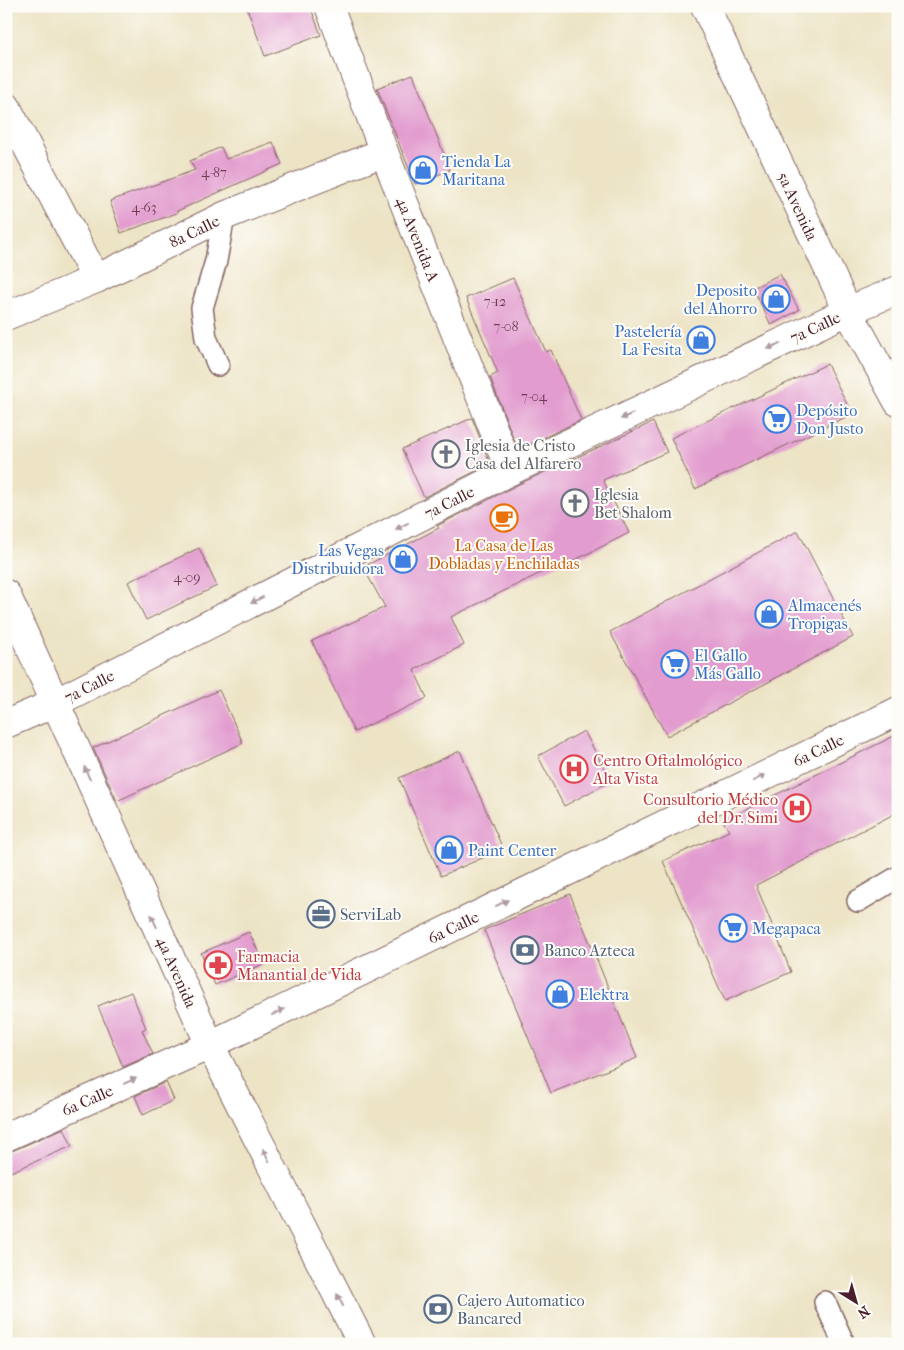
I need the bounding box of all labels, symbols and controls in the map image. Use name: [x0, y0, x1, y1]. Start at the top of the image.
place label: Tienda La Maritana: [442, 152, 511, 189]
shop icon: Tienda La Maritana: [408, 155, 438, 185]
house number: 4-87: [201, 164, 227, 181]
street label: 5a Avenida: [773, 169, 822, 244]
street label: 4a Avenida A: [392, 194, 443, 285]
house number: 4-63: [131, 199, 157, 216]
street label: 8a Calle: [166, 211, 223, 252]
place label: Deposito del Ahorro: [684, 281, 757, 318]
shop icon: Deposito del Ahorro: [761, 284, 791, 314]
house number: 7-12: [484, 293, 506, 310]
street label: 7a Calle: [787, 308, 843, 347]
house number: 7-08: [493, 318, 519, 335]
place label: Pastelería La Fesita: [614, 322, 683, 359]
shop icon: Pastelería La Fesita: [686, 325, 716, 355]
one-way arrow: [767, 343, 781, 351]
house number: 7-04: [521, 388, 548, 405]
place label: Depósito Don Justo: [796, 401, 863, 438]
supermarket icon: Depósito Don Justo: [762, 404, 792, 434]
one-way arrow: [620, 412, 634, 420]
place label: Iglesia de Cristo Casa del Alfarero: [465, 436, 581, 473]
church icon: Iglesia de Cristo Casa del Alfarero: [431, 439, 461, 469]
street label: 7a Calle: [421, 482, 477, 523]
place label: Iglesia Bet Shalom: [594, 485, 672, 522]
church icon: Iglesia Bet Shalom: [560, 488, 590, 518]
cafe icon: La Casa de Las Dobladas y Enchiladas: [489, 503, 519, 533]
one-way arrow: [395, 522, 409, 530]
place label: La Casa de Las Dobladas y Enchiladas: [428, 536, 580, 573]
place label: Las Vegas Distribuidora: [291, 541, 385, 578]
shop icon: Las Vegas Distribuidora: [388, 544, 418, 574]
house number: 4-09: [174, 569, 200, 586]
one-way arrow: [250, 595, 265, 604]
place label: Almacenés Tropigas: [787, 596, 862, 633]
shop icon: Almacenés Tropigas: [754, 599, 784, 629]
place label: El Gallo Más Gallo: [694, 646, 761, 683]
supermarket icon: El Gallo Más Gallo: [660, 649, 690, 679]
street label: 7a Calle: [61, 666, 117, 707]
street label: 6a Calle: [790, 730, 847, 771]
place label: Centro Oftalmológico Alta Vista: [592, 751, 742, 788]
hospital icon: Centro Oftalmológico Alta Vista: [559, 754, 589, 784]
one-way arrow: [82, 766, 90, 780]
one-way arrow: [752, 774, 766, 782]
place label: Consultorio Médico del Dr. Simi: [643, 790, 778, 827]
hospital icon: Consultorio Médico del Dr. Simi: [782, 793, 812, 823]
shop icon: Paint Center: [434, 835, 464, 865]
place label: Paint Center: [468, 841, 556, 860]
office icon: ServiLab: [306, 899, 336, 929]
one-way arrow: [495, 899, 510, 907]
place label: ServiLab: [340, 905, 401, 924]
street label: 6a Calle: [425, 907, 482, 948]
supermarket icon: Megapaca: [718, 913, 748, 943]
one-way arrow: [150, 914, 158, 928]
place label: Megapaca: [752, 919, 821, 938]
street label: 4a Avenida: [152, 934, 201, 1011]
bank icon: Banco Azteca: [510, 935, 540, 965]
place label: Banco Azteca: [544, 941, 636, 960]
place label: Farmacia Manantial de Vida: [237, 947, 362, 984]
pharmacy icon: Farmacia Manantial de Vida: [203, 950, 233, 980]
shop icon: Elektra: [545, 979, 575, 1009]
place label: Elektra: [579, 985, 630, 1004]
one-way arrow: [270, 1008, 285, 1016]
one-way arrow: [123, 1077, 137, 1085]
street label: 6a Calle: [59, 1081, 116, 1120]
one-way arrow: [262, 1148, 270, 1162]
north arrow: [832, 1278, 882, 1328]
place label: Cajero Automatico Bancared: [457, 1291, 585, 1328]
one-way arrow: [335, 1293, 343, 1307]
bank icon: Cajero Automatico Bancared: [423, 1294, 453, 1324]
text: N: [854, 1302, 873, 1322]

